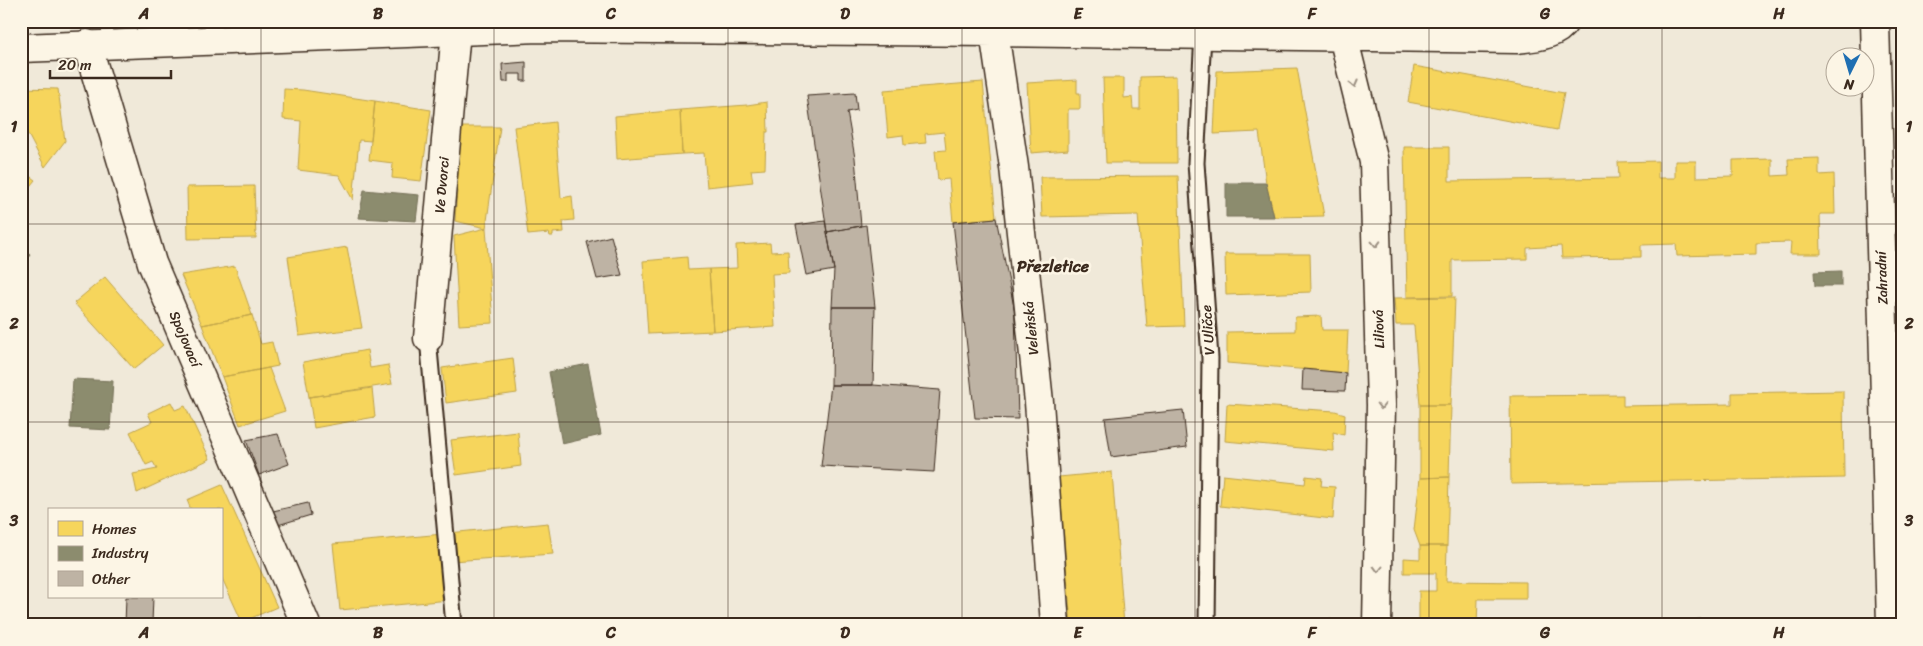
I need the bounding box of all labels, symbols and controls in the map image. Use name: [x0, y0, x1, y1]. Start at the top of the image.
text: A: [138, 0, 149, 28]
text: B: [373, 0, 384, 28]
text: C: [605, 0, 617, 28]
text: D: [840, 0, 850, 28]
text: E: [1074, 0, 1084, 28]
text: F: [1307, 0, 1318, 28]
text: G: [1539, 0, 1551, 28]
text: H: [1772, 0, 1785, 28]
scale bar: [50, 48, 171, 80]
north arrow: [1826, 48, 1876, 98]
text: 20 m: [58, 52, 92, 78]
text: N: [1843, 72, 1856, 97]
one-way arrow: [1349, 79, 1359, 87]
text: 1: [11, 112, 18, 141]
text: 1: [1906, 112, 1913, 141]
street label: Ve Dvorci: [427, 155, 457, 214]
one-way arrow: [1371, 240, 1382, 248]
street label: Zahradní: [1868, 249, 1895, 305]
district label: Přezletice: [1017, 252, 1090, 281]
street label: Veleňská: [1016, 300, 1046, 356]
street label: V Uličce: [1194, 304, 1222, 356]
street label: Spojovací: [162, 307, 209, 373]
text: 2: [8, 309, 19, 338]
street label: Liliová: [1366, 309, 1392, 349]
text: 2: [1903, 309, 1914, 338]
one-way arrow: [1376, 403, 1386, 411]
text: 3: [9, 506, 19, 535]
text: 3: [1904, 506, 1914, 535]
legend: [48, 508, 222, 598]
text: Homes: [92, 516, 136, 542]
text: Industry: [91, 540, 149, 566]
text: Other: [92, 566, 131, 592]
one-way arrow: [1373, 566, 1383, 573]
text: A: [138, 618, 149, 646]
text: B: [373, 618, 384, 646]
text: C: [605, 618, 617, 646]
text: D: [840, 618, 850, 646]
text: E: [1074, 618, 1084, 646]
text: F: [1307, 618, 1318, 646]
text: G: [1539, 618, 1551, 646]
text: H: [1772, 618, 1785, 646]

